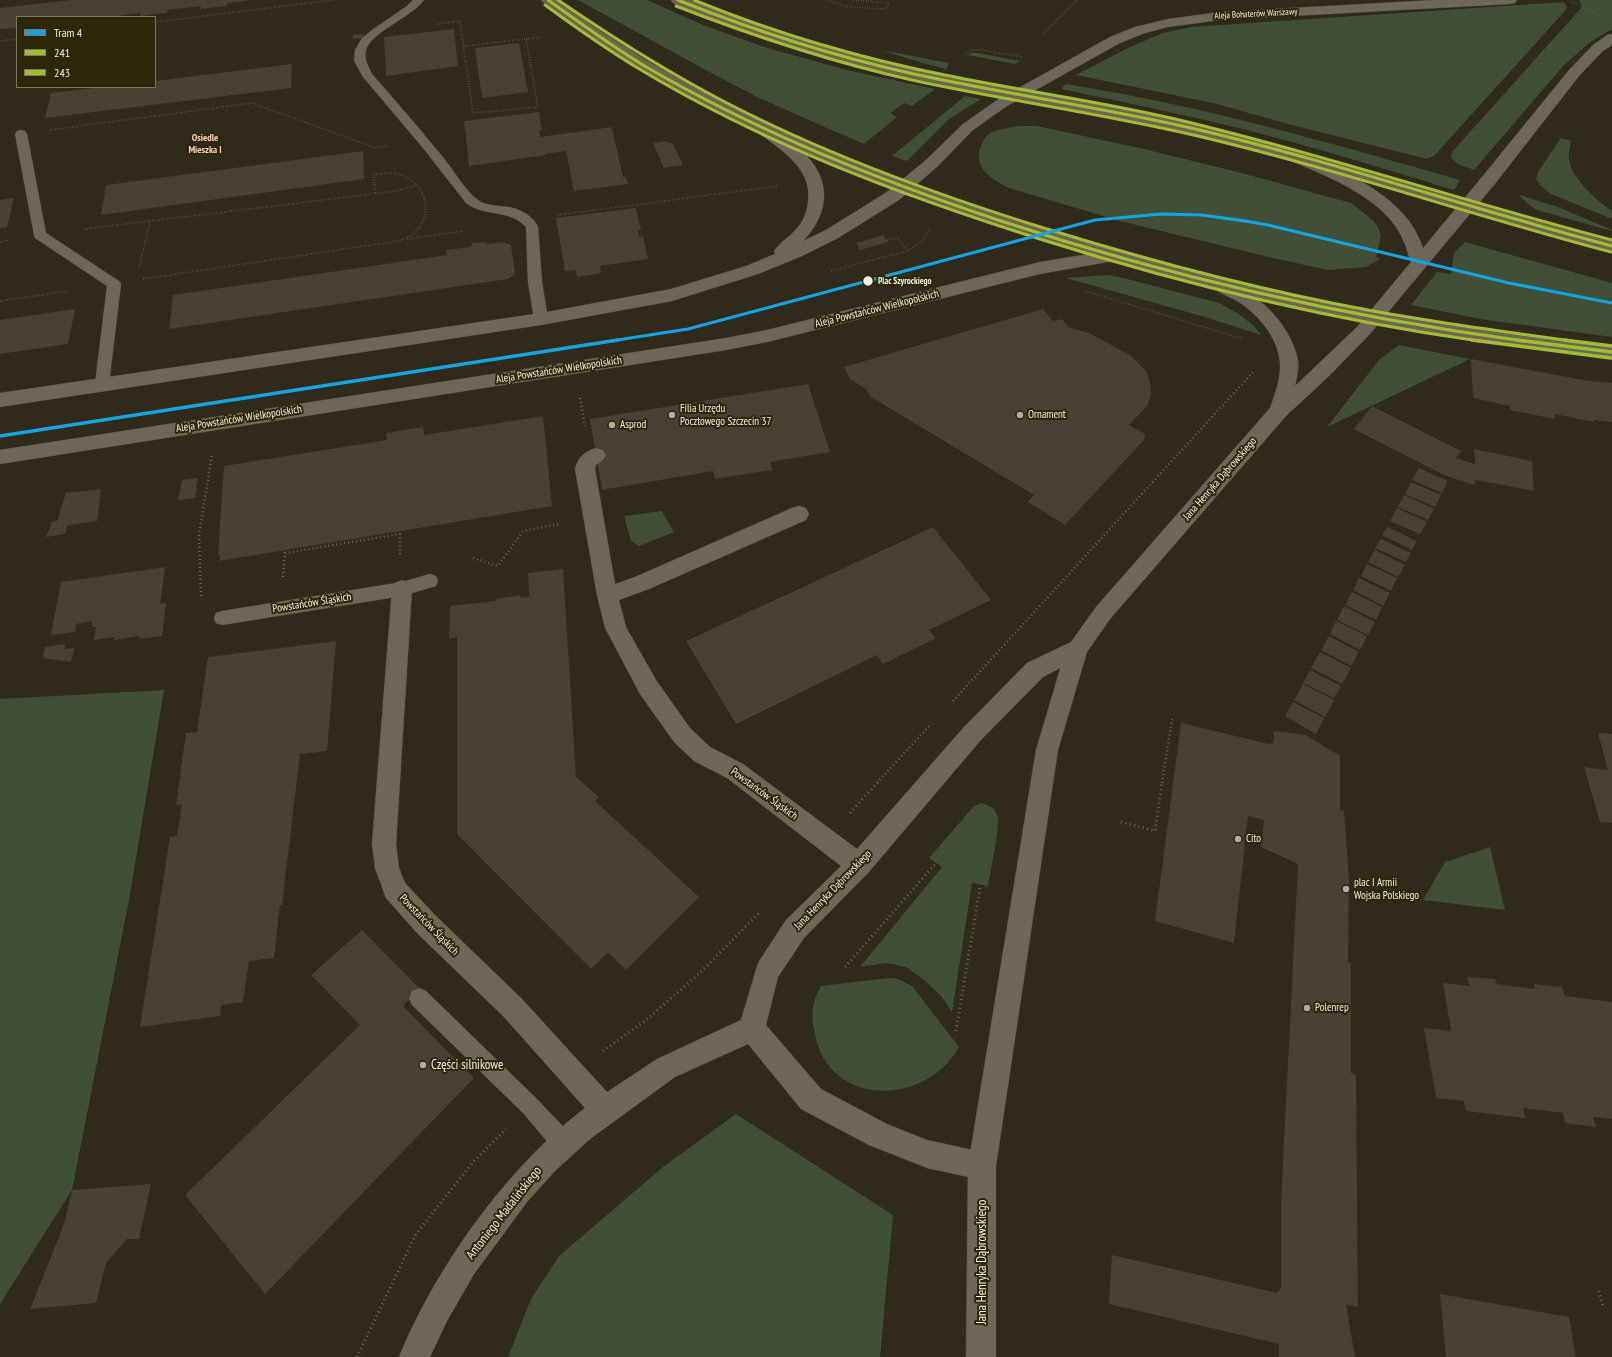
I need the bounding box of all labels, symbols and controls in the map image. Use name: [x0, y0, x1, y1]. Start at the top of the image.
street label: Aleja Bohaterów Warszawy: [1214, 6, 1298, 22]
legend: [16, 16, 156, 88]
text: Tram 4: [54, 25, 82, 40]
text: 241: [54, 45, 70, 60]
text: 243: [54, 65, 70, 80]
district label: Osiedle Mieszka I: [188, 132, 222, 156]
marker: Plac Szyrockiego: [861, 274, 875, 288]
place label: Plac Szyrockiego: [878, 276, 932, 286]
street label: Aleja Powstańców Wielkopolskich: [814, 287, 940, 331]
street label: Aleja Powstańców Wielkopolskich: [495, 354, 623, 386]
place label: Filia Urzędu Pocztowego Szczecin 37: [680, 402, 771, 428]
street label: Aleja Powstańców Wielkopolskich: [175, 403, 303, 435]
place label: Ornament: [1028, 408, 1066, 422]
marker: Filia Urzędu Pocztowego Szczecin 37: [667, 410, 677, 420]
marker: Ornament: [1015, 410, 1025, 420]
place label: Asprod: [620, 418, 646, 432]
marker: Asprod: [607, 420, 617, 430]
street label: Jana Henryka Dąbrowskiego: [1180, 435, 1260, 523]
street label: Powstańców Śląskich: [272, 590, 352, 616]
street label: Powstańców Śląskich: [728, 765, 800, 823]
place label: Cito: [1246, 832, 1261, 846]
marker: Cito: [1233, 834, 1243, 844]
street label: Jana Henryka Dąbrowskiego: [792, 847, 874, 933]
place label: plac I Armii Wojska Polskiego: [1354, 876, 1419, 902]
marker: plac I Armii Wojska Polskiego: [1341, 884, 1351, 894]
street label: Powstańców Śląskich: [397, 892, 461, 958]
place label: Polenrep: [1315, 1001, 1349, 1015]
marker: Polenrep: [1302, 1003, 1312, 1013]
place label: Części silnikowe: [431, 1057, 503, 1073]
marker: Części silnikowe: [418, 1060, 428, 1070]
street label: Antoniego Madalińskiego: [463, 1164, 545, 1262]
street label: Jana Henryka Dąbrowskiego: [974, 1200, 990, 1324]

